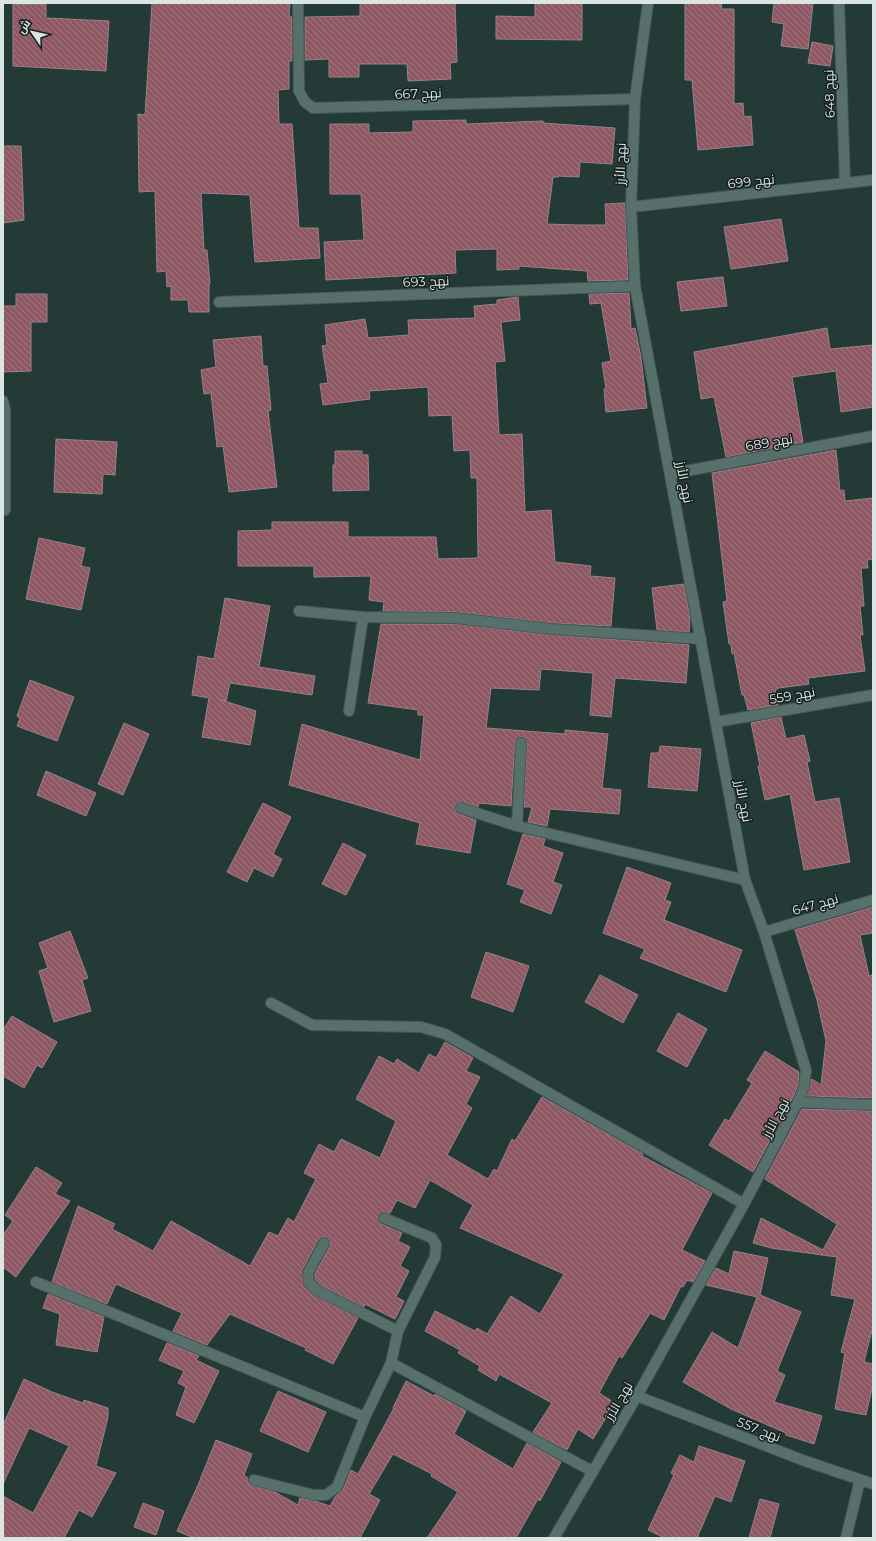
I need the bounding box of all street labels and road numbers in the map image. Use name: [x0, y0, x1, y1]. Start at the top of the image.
street label: نهج 648: [820, 69, 839, 119]
street label: نهج 667: [394, 84, 442, 103]
street label: نهج الأرز: [611, 143, 630, 186]
street label: نهج 699: [727, 171, 776, 192]
street label: نهج 693: [402, 272, 450, 291]
street label: نهج 689: [744, 430, 794, 455]
street label: نهج الأرز: [672, 459, 697, 504]
street label: نهج 559: [768, 683, 816, 708]
street label: نهج الأرز: [731, 778, 756, 823]
street label: نهج 647: [790, 890, 840, 919]
street label: نهج الأرز: [758, 1096, 793, 1142]
street label: نهج الأرز: [600, 1379, 636, 1425]
street label: نهج 557: [734, 1413, 783, 1446]

